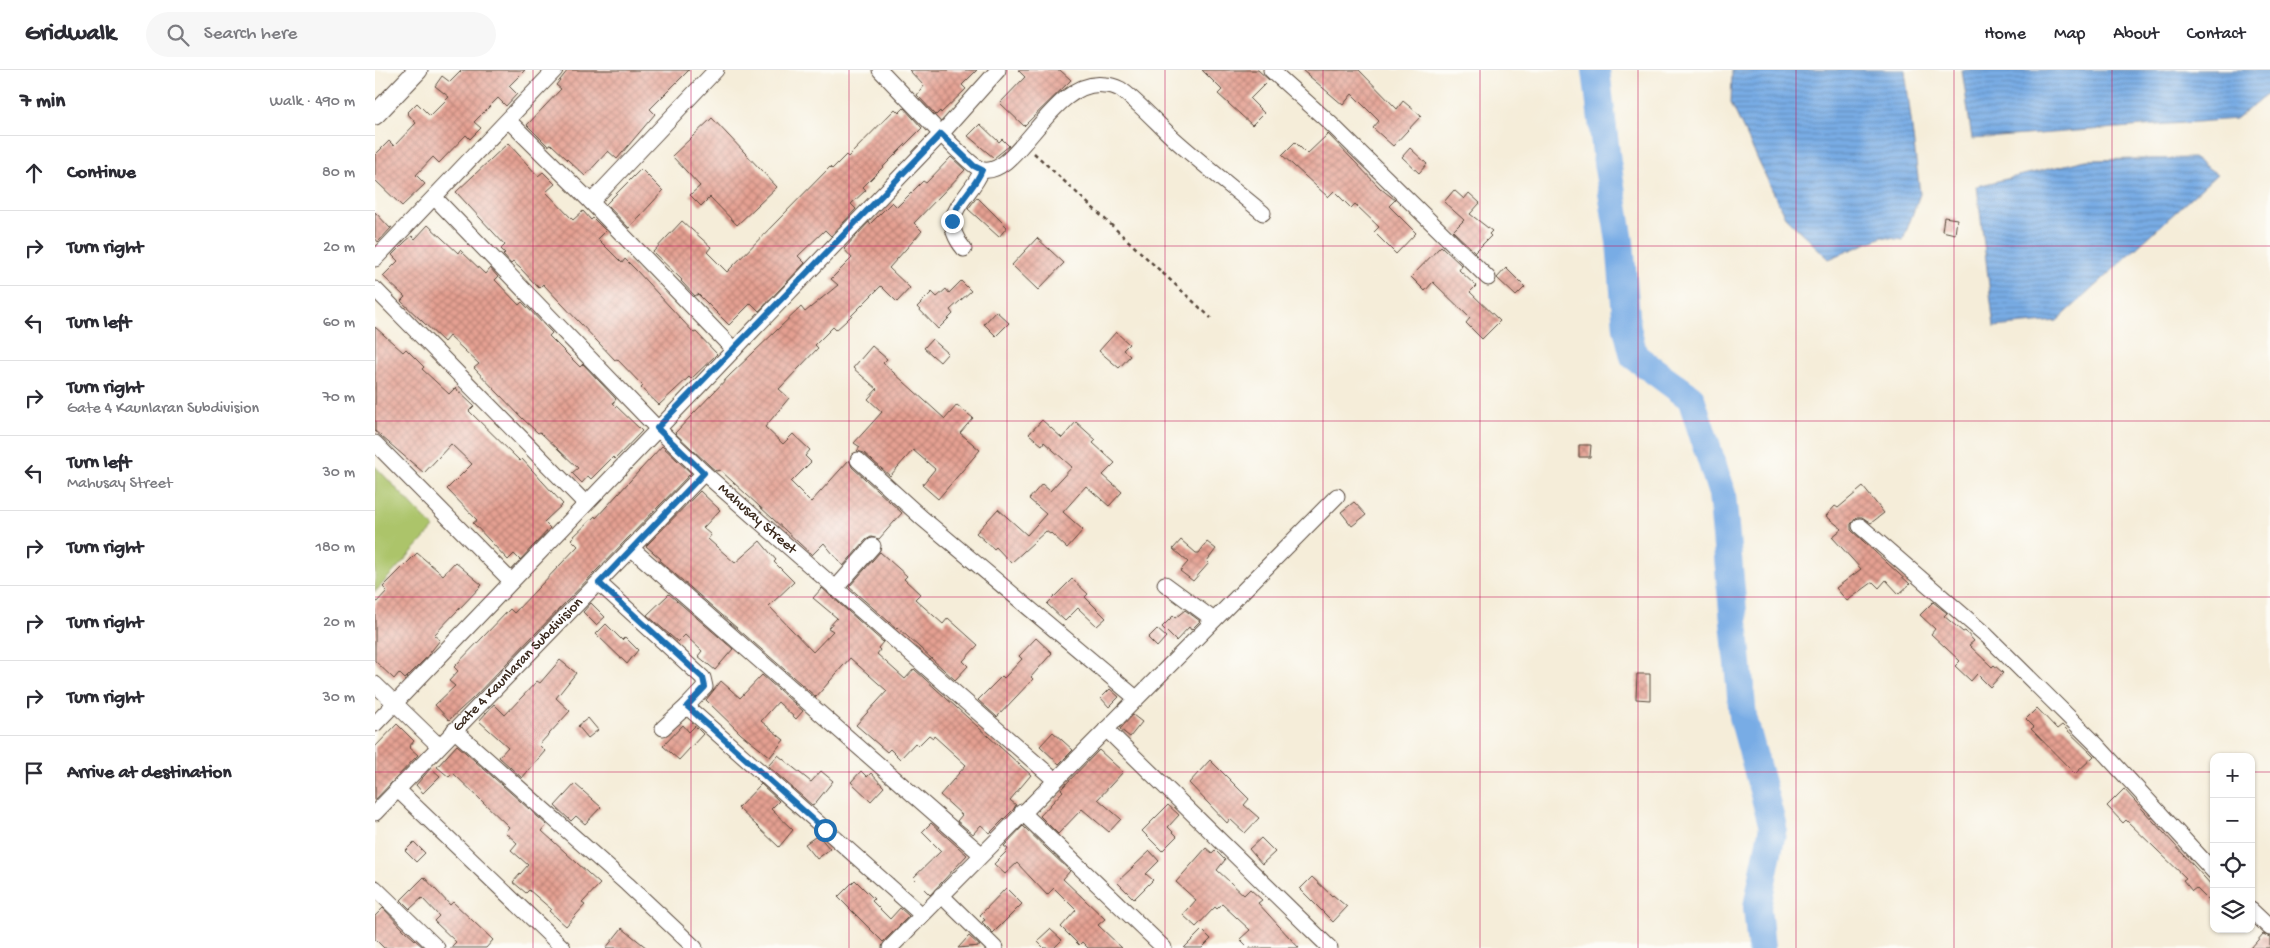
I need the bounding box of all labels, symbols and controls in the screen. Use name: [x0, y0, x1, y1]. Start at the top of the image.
search box: [146, 12, 496, 57]
text: Gridwalk: [25, 20, 116, 49]
icon: search: [164, 21, 192, 49]
text: Search here: [204, 23, 297, 46]
text: Home: [1984, 24, 2026, 45]
text: Map: [2054, 24, 2085, 45]
text: About: [2113, 24, 2159, 45]
text: Contact: [2187, 24, 2245, 45]
text: 7 min: [20, 90, 65, 115]
text: Walk · 490 m: [269, 93, 355, 112]
icon: ahead: [20, 159, 48, 187]
text: Continue: [67, 162, 136, 185]
text: 80 m: [322, 164, 355, 183]
route end: [941, 210, 964, 233]
icon: right: [20, 234, 48, 262]
text: Turn right: [67, 237, 143, 260]
text: 20 m: [323, 239, 355, 258]
icon: left: [20, 309, 48, 337]
text: Turn left: [67, 312, 131, 335]
text: 60 m: [323, 314, 355, 333]
text: Turn right: [67, 377, 143, 400]
icon: right: [20, 384, 48, 412]
text: 70 m: [322, 389, 355, 408]
text: Gate 4 Kaunlaran Subdivision: [67, 400, 259, 419]
text: Turn left: [67, 452, 131, 475]
icon: left: [20, 459, 48, 487]
text: 30 m: [322, 464, 355, 483]
text: Mahusay Street: [67, 475, 172, 494]
street label: Mahusay Street: [714, 480, 801, 560]
icon: right: [20, 534, 48, 562]
text: Turn right: [67, 537, 143, 560]
text: 180 m: [316, 539, 355, 558]
street label: Gate 4 Kaunlaran Subdivision: [449, 594, 587, 736]
icon: right: [20, 609, 48, 637]
text: Turn right: [67, 612, 143, 635]
text: 20 m: [323, 614, 355, 633]
icon: right: [20, 684, 48, 712]
text: Turn right: [67, 687, 143, 710]
text: 30 m: [322, 689, 355, 708]
map controls: [2210, 753, 2255, 933]
button: +: [2210, 753, 2255, 798]
icon: arrive: [20, 759, 48, 787]
text: Arrive at destination: [67, 762, 231, 785]
button: −: [2210, 798, 2255, 843]
route start: [814, 819, 837, 842]
button: locate: [2210, 843, 2255, 888]
button: layers: [2210, 888, 2255, 933]

